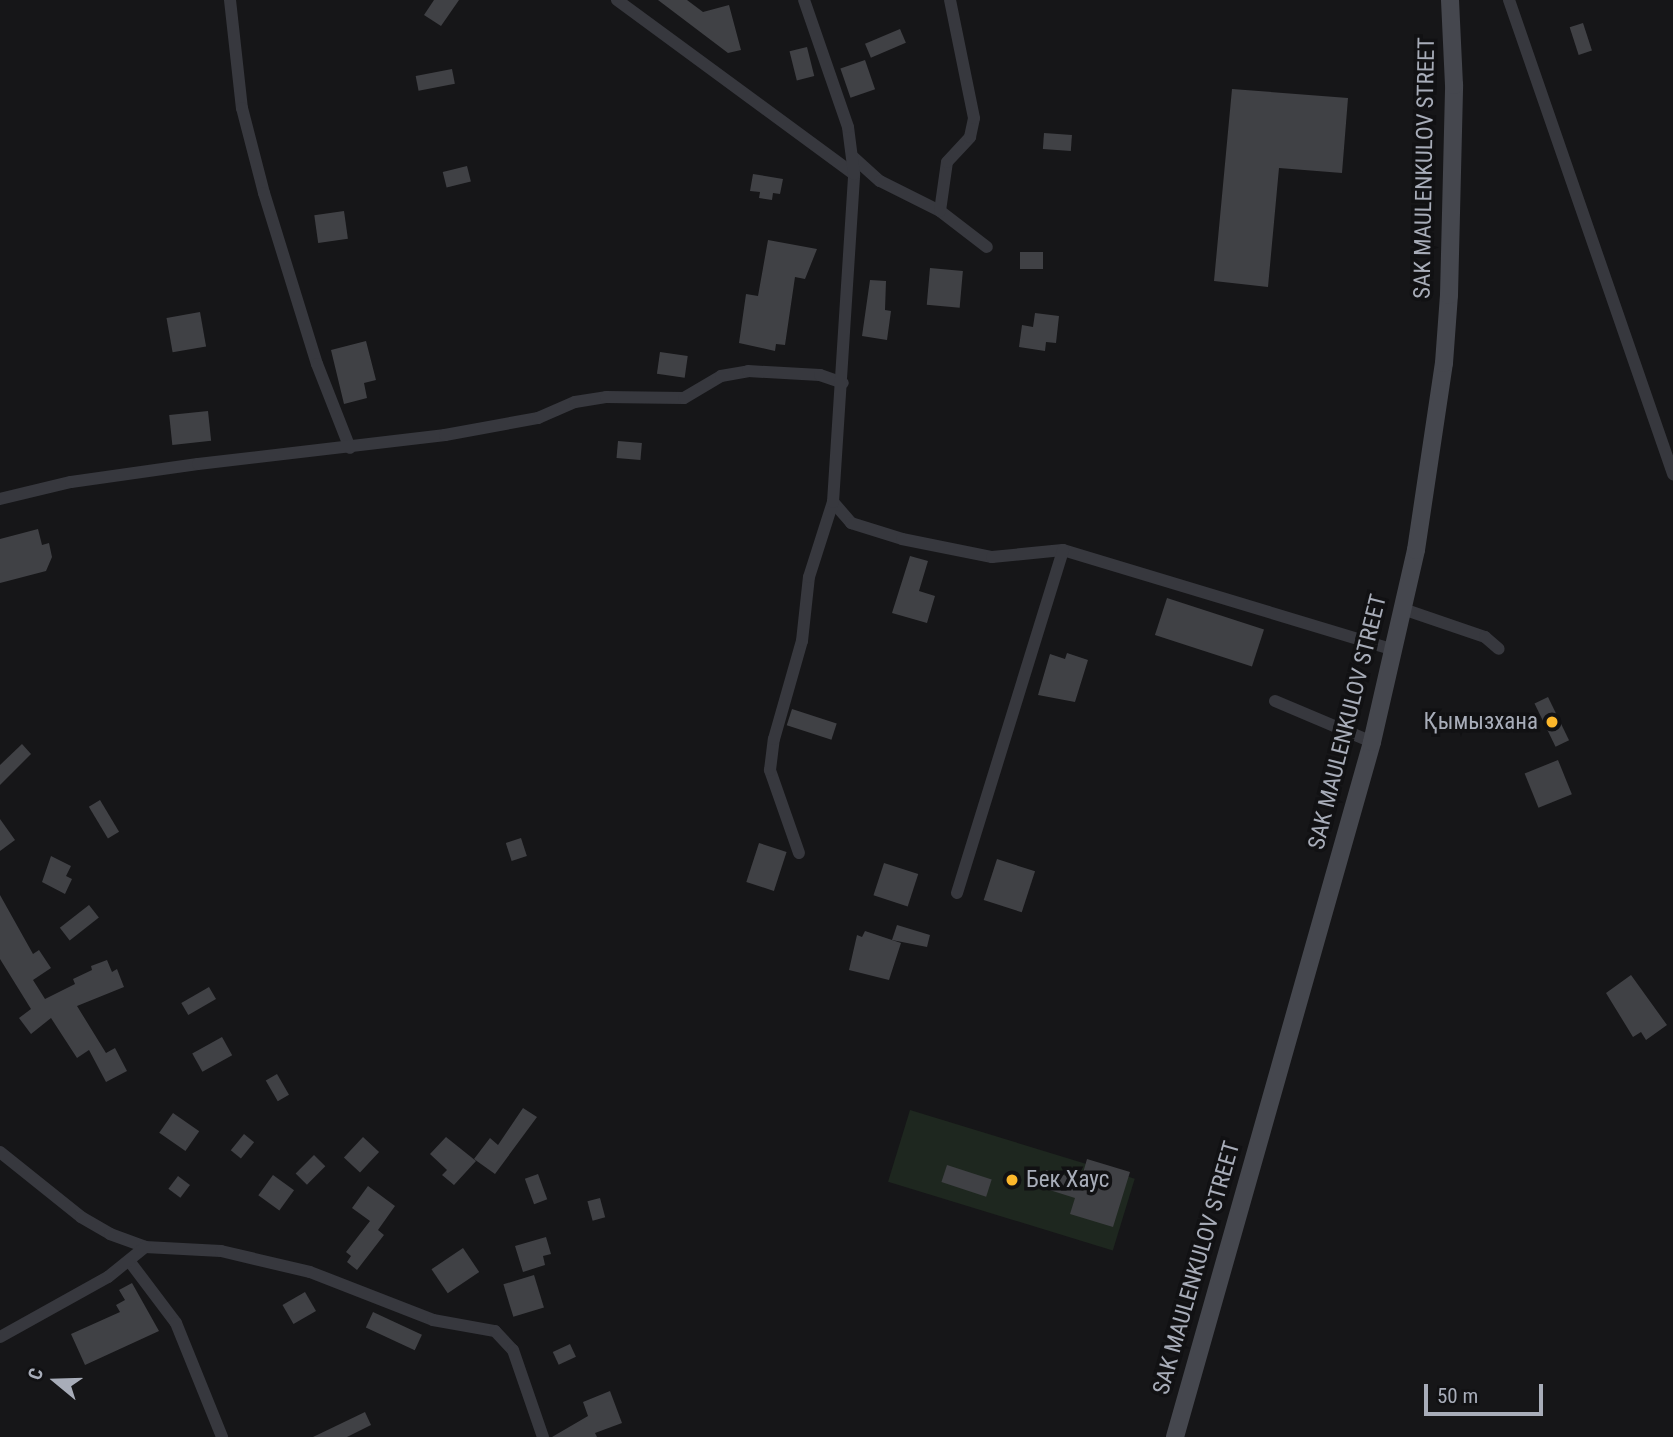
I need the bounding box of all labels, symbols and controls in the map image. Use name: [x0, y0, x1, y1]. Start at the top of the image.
street label: SAK MAULENKULOV STREET: [1409, 37, 1441, 299]
street label: SAK MAULENKULOV STREET: [1303, 592, 1393, 852]
place label: Қымызхана: [1424, 708, 1538, 736]
marker: Қымызхана: [1544, 714, 1560, 730]
street label: SAK MAULENKULOV STREET: [1148, 1138, 1246, 1398]
place label: Бек Хаус: [1026, 1166, 1109, 1194]
marker: Бек Хаус: [1004, 1172, 1020, 1188]
north arrow: [21, 1346, 91, 1416]
text: С: [23, 1365, 48, 1383]
scale bar: [1428, 1370, 1547, 1414]
text: 50 m: [1437, 1384, 1478, 1408]

